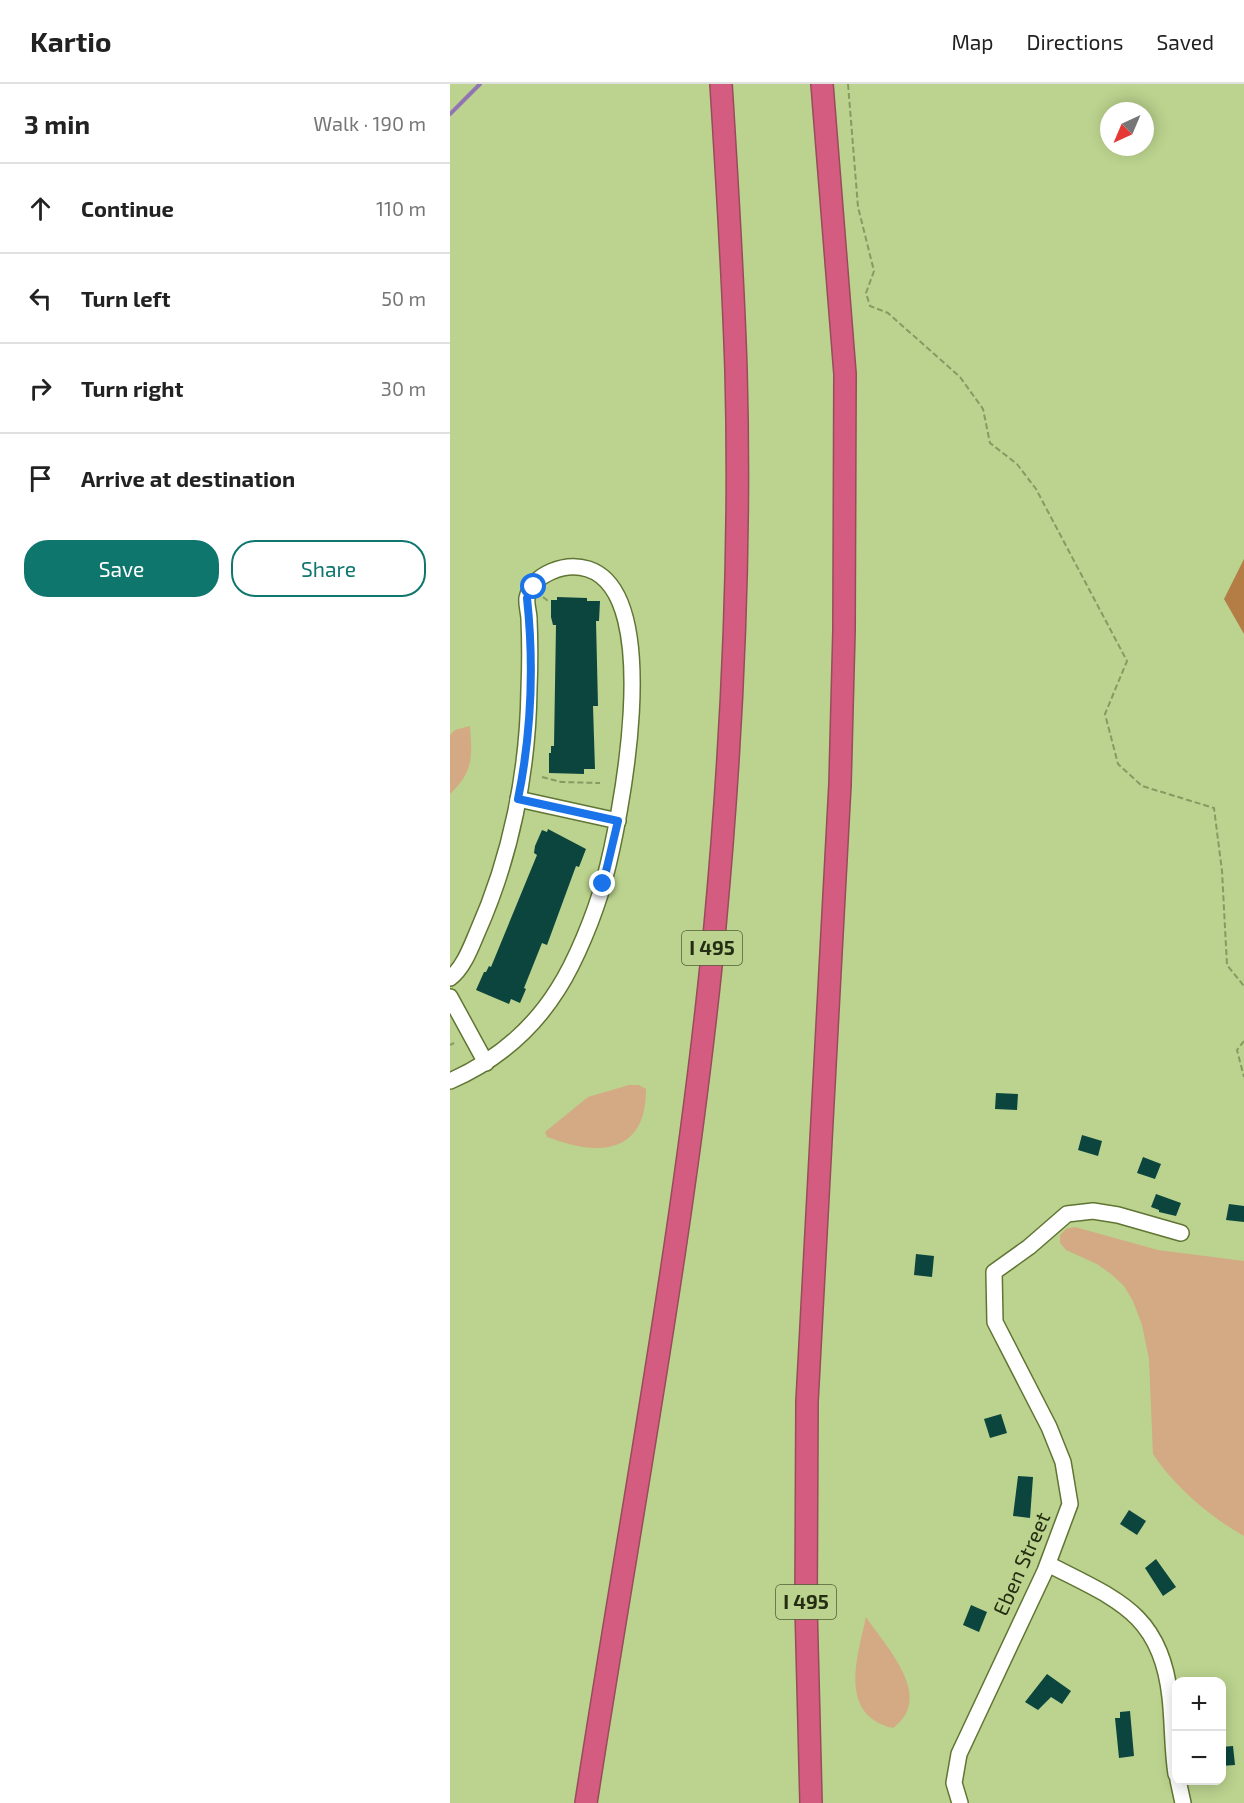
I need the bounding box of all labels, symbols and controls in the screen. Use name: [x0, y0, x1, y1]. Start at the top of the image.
text: Kartio: [30, 24, 111, 58]
text: Map: [951, 29, 994, 54]
text: Directions: [1027, 29, 1123, 54]
text: Saved: [1156, 29, 1214, 54]
north arrow: [1100, 102, 1154, 156]
text: 3 min: [24, 108, 90, 139]
text: Walk · 190 m: [313, 111, 426, 135]
icon: ahead: [24, 192, 57, 225]
text: Continue: [81, 195, 174, 221]
text: 110 m: [376, 196, 426, 220]
icon: left: [24, 282, 57, 315]
text: Turn left: [81, 285, 170, 311]
text: 50 m: [381, 286, 426, 310]
icon: right: [24, 372, 57, 405]
text: Turn right: [81, 375, 183, 401]
text: 30 m: [381, 376, 426, 400]
icon: arrive: [24, 462, 57, 495]
text: Arrive at destination: [81, 465, 295, 491]
button: Save: [24, 540, 219, 597]
button: Share: [231, 540, 426, 597]
route start: [520, 573, 546, 599]
route end: [589, 870, 615, 896]
road number: I 495: [682, 931, 742, 965]
street label: Eben Street: [987, 1508, 1054, 1619]
road number: I 495: [776, 1585, 836, 1619]
map controls: [1172, 1677, 1226, 1785]
button: +: [1172, 1677, 1226, 1731]
button: −: [1172, 1731, 1226, 1785]

